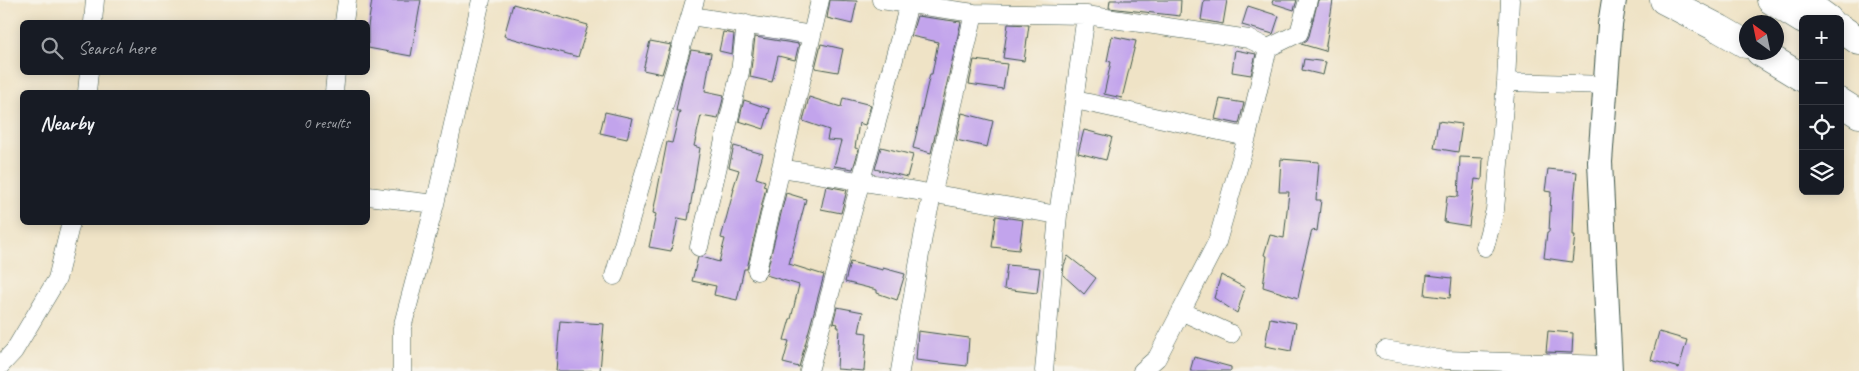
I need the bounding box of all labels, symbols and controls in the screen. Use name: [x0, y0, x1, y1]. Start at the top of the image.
north arrow: [1739, 15, 1784, 60]
map controls: [1799, 15, 1844, 195]
button: +: [1799, 15, 1844, 60]
search box: [20, 20, 370, 75]
icon: search: [38, 34, 66, 62]
text: Search here: [78, 36, 155, 60]
button: −: [1799, 60, 1844, 105]
button: locate: [1799, 105, 1844, 150]
text: Nearby: [40, 110, 93, 136]
text: 0 results: [303, 113, 350, 133]
button: layers: [1799, 150, 1844, 195]

